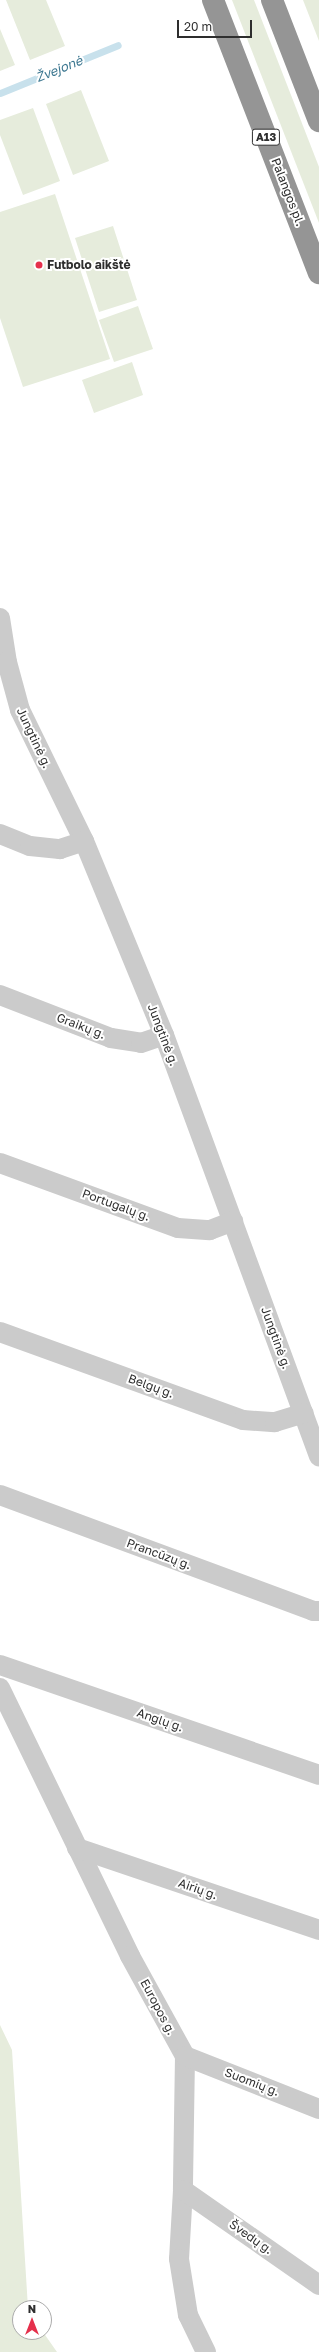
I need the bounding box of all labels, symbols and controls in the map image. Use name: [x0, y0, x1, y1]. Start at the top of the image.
scale bar: [179, 12, 254, 38]
text: 20 m: [184, 19, 212, 34]
water label: Žvejonė: [33, 53, 85, 85]
road number: A13: [251, 128, 281, 146]
street label: Palangos pl.: [268, 156, 308, 228]
place label: Futbolo aikštė: [47, 258, 131, 272]
marker: Futbolo aikštė: [34, 260, 44, 270]
street label: Jungtinė g.: [14, 705, 54, 771]
street label: Jungtinė g.: [145, 1002, 181, 1068]
street label: Graikų g.: [55, 1010, 107, 1042]
street label: Portugalų g.: [80, 1186, 152, 1224]
street label: Jungtinė g.: [258, 1305, 294, 1371]
street label: Belgų g.: [126, 1371, 176, 1401]
street label: Prancūzų g.: [125, 1536, 193, 1572]
street label: Anglų g.: [135, 1705, 185, 1735]
street label: Airių g.: [177, 1876, 219, 1902]
street label: Europos g.: [137, 1977, 179, 2037]
street label: Suomių g.: [223, 2065, 281, 2099]
street label: Švedų g.: [227, 2217, 275, 2257]
north arrow: [12, 2300, 52, 2340]
text: N: [28, 2302, 36, 2315]

